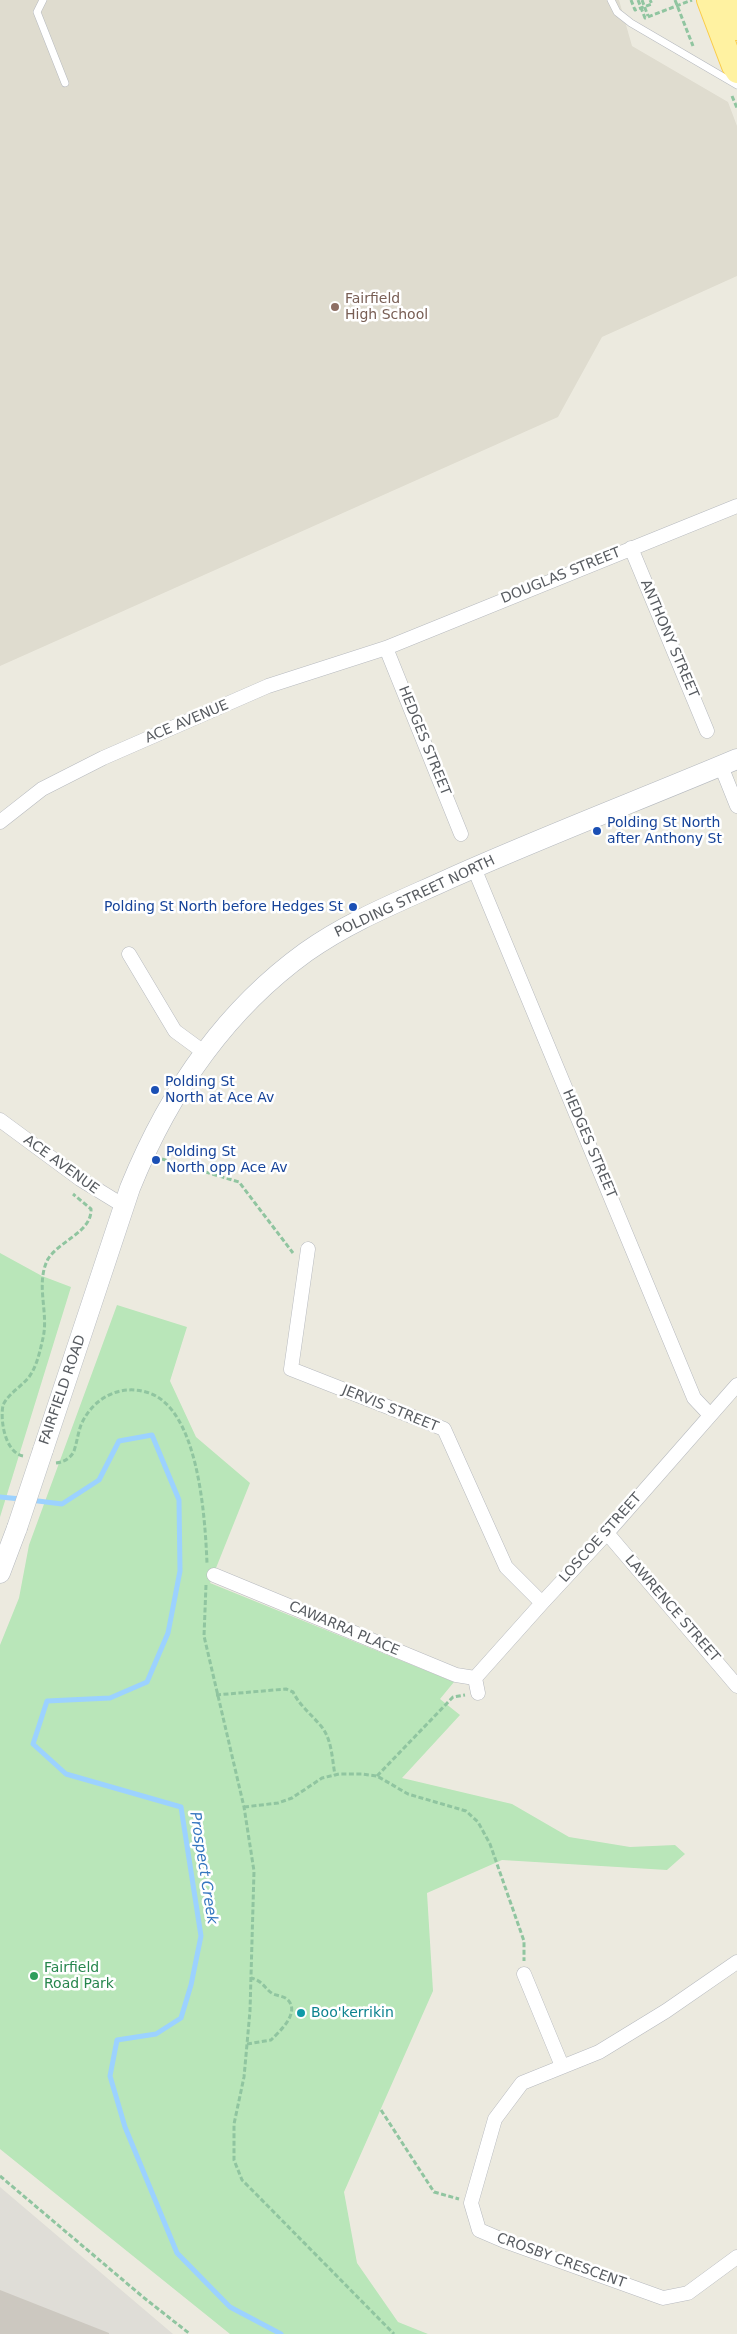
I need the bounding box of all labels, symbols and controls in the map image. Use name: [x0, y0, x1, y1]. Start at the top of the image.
place label: Fairfield High School: [345, 291, 428, 324]
marker: Fairfield High School: [329, 301, 341, 313]
street label: DOUGLAS STREET: [499, 544, 623, 608]
street label: ANTHONY STREET: [636, 577, 702, 701]
street label: HEDGES STREET: [394, 684, 454, 798]
street label: ACE AVENUE: [143, 697, 231, 747]
place label: Polding St North after Anthony St: [607, 815, 722, 848]
marker: Polding St North after Anthony St: [591, 825, 603, 837]
street label: POLDING STREET NORTH: [332, 852, 498, 942]
place label: Polding St North before Hedges St: [104, 899, 343, 915]
marker: Polding St North before Hedges St: [347, 901, 359, 913]
place label: Polding St North at Ace Av: [165, 1074, 274, 1106]
marker: Polding St North at Ace Av: [149, 1084, 161, 1096]
street label: HEDGES STREET: [558, 1087, 620, 1201]
street label: ACE AVENUE: [20, 1132, 102, 1198]
place label: Polding St North opp Ace Av: [166, 1144, 288, 1176]
marker: Polding St North opp Ace Av: [150, 1154, 162, 1166]
street label: FAIRFIELD ROAD: [36, 1333, 90, 1447]
street label: JERVIS STREET: [339, 1382, 441, 1436]
street label: LOSCOE STREET: [556, 1490, 646, 1586]
street label: LAWRENCE STREET: [621, 1552, 723, 1666]
street label: CAWARRA PLACE: [286, 1598, 402, 1660]
water label: Prospect Creek: [185, 1810, 221, 1926]
place label: Fairfield Road Park: [44, 1960, 114, 1992]
marker: Fairfield Road Park: [28, 1970, 40, 1982]
place label: Boo'kerrikin: [311, 2005, 394, 2021]
marker: Boo'kerrikin: [295, 2007, 307, 2019]
street label: CROSBY CRESCENT: [494, 2230, 628, 2292]

